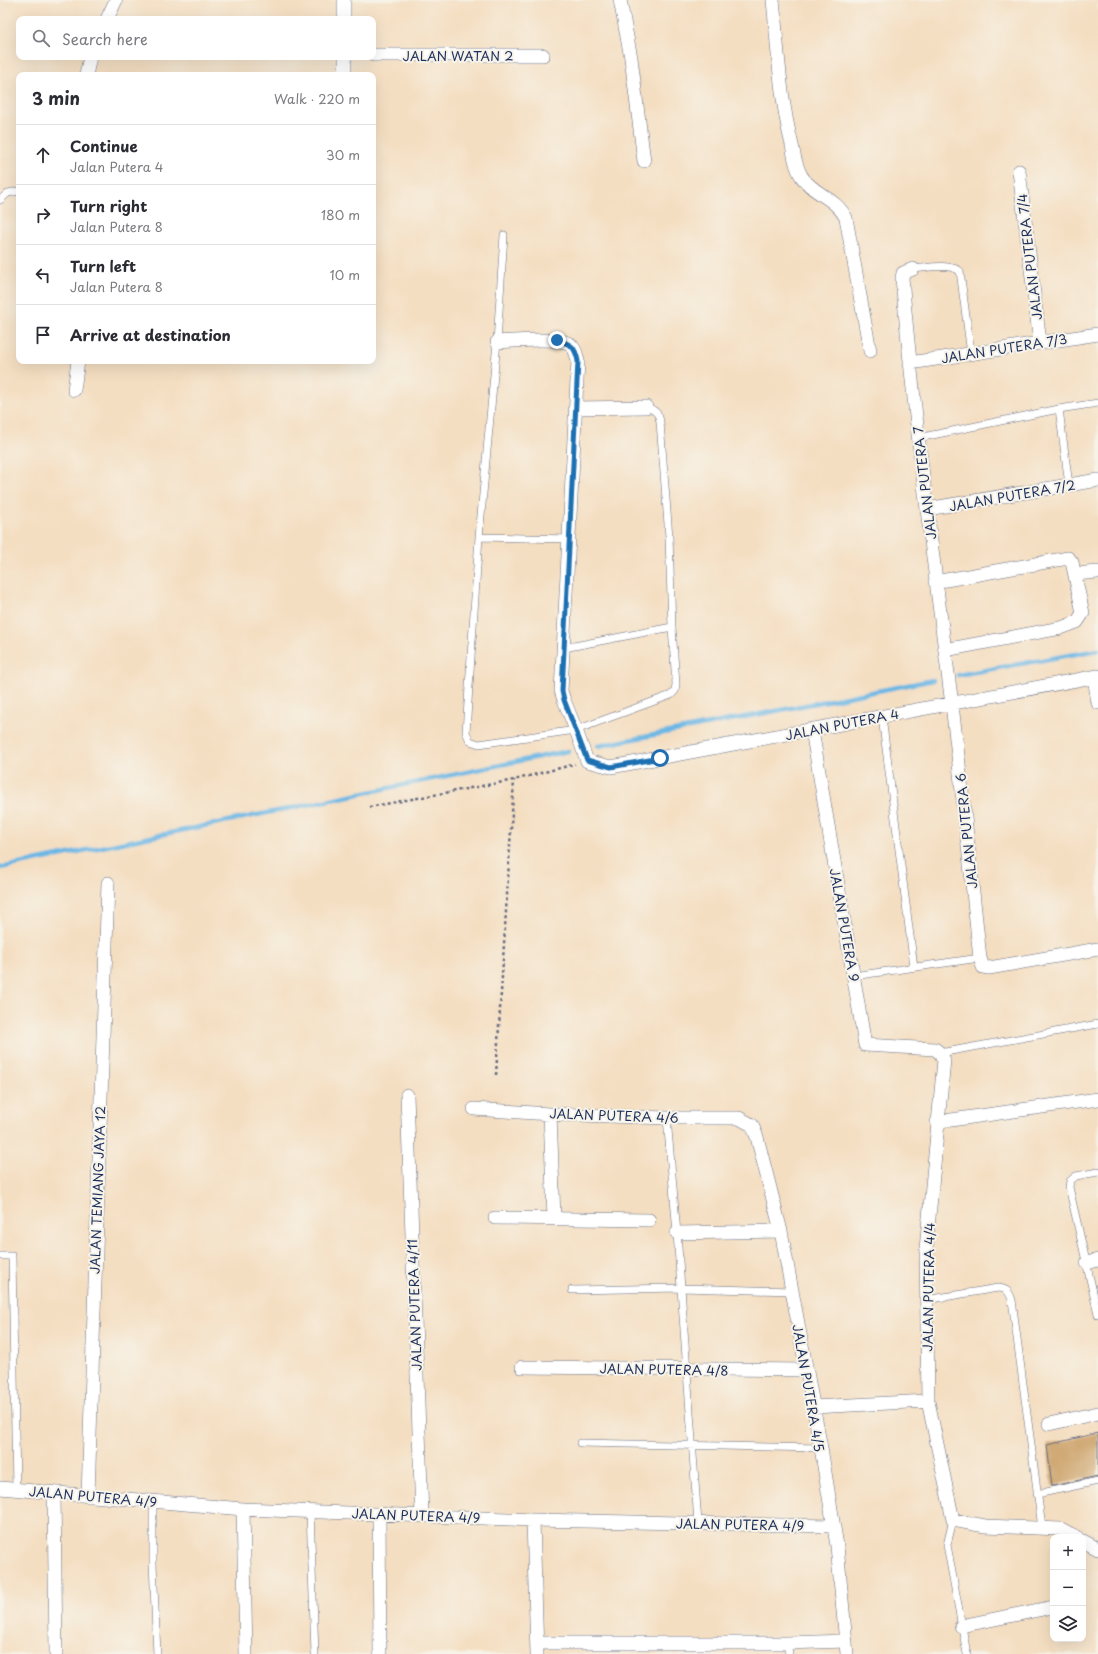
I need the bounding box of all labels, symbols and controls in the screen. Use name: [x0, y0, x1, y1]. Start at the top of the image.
search box: [16, 16, 376, 60]
icon: search: [30, 27, 52, 49]
text: Search here: [62, 27, 148, 50]
street label: JALAN WATAN 2: [403, 46, 513, 65]
text: 3 min: [32, 85, 80, 111]
text: Walk · 220 m: [274, 89, 360, 108]
text: Continue: [70, 134, 138, 157]
icon: ahead: [32, 144, 54, 166]
text: 30 m: [326, 145, 360, 164]
text: Jalan Putera 4: [70, 157, 163, 176]
street label: JALAN PUTERA 7/4: [1012, 193, 1046, 321]
text: Turn right: [70, 194, 147, 217]
icon: right: [32, 204, 54, 226]
text: 180 m: [321, 205, 360, 224]
text: Jalan Putera 8: [70, 217, 163, 236]
text: Turn left: [70, 254, 136, 277]
icon: left: [32, 264, 54, 286]
text: 10 m: [330, 265, 360, 284]
text: Jalan Putera 8: [70, 277, 163, 296]
text: Arrive at destination: [70, 323, 231, 346]
icon: arrive: [32, 324, 54, 346]
street label: JALAN PUTERA 7/3: [940, 329, 1068, 367]
route end: [548, 331, 566, 349]
street label: JALAN PUTERA 7: [908, 424, 940, 541]
street label: JALAN PUTERA 7/2: [947, 475, 1077, 515]
street label: JALAN PUTERA 4: [783, 704, 901, 744]
route start: [651, 749, 669, 767]
street label: JALAN PUTERA 6: [950, 772, 982, 890]
street label: JALAN PUTERA 9: [826, 867, 864, 983]
street label: JALAN PUTERA 4/6: [549, 1103, 679, 1127]
street label: JALAN TEMIANG JAYA 12: [85, 1106, 109, 1274]
street label: JALAN PUTERA 4/4: [917, 1222, 939, 1352]
street label: JALAN PUTERA 4/11: [402, 1239, 426, 1371]
street label: JALAN PUTERA 4/5: [788, 1323, 830, 1453]
street label: JALAN PUTERA 4/8: [599, 1358, 729, 1380]
street label: JALAN PUTERA 4/9: [28, 1481, 158, 1511]
street label: JALAN PUTERA 4/9: [351, 1503, 481, 1527]
street label: JALAN PUTERA 4/9: [676, 1513, 804, 1535]
map controls: [1050, 1534, 1086, 1642]
button: +: [1050, 1534, 1086, 1570]
button: −: [1050, 1570, 1086, 1606]
button: layers: [1050, 1606, 1086, 1642]

